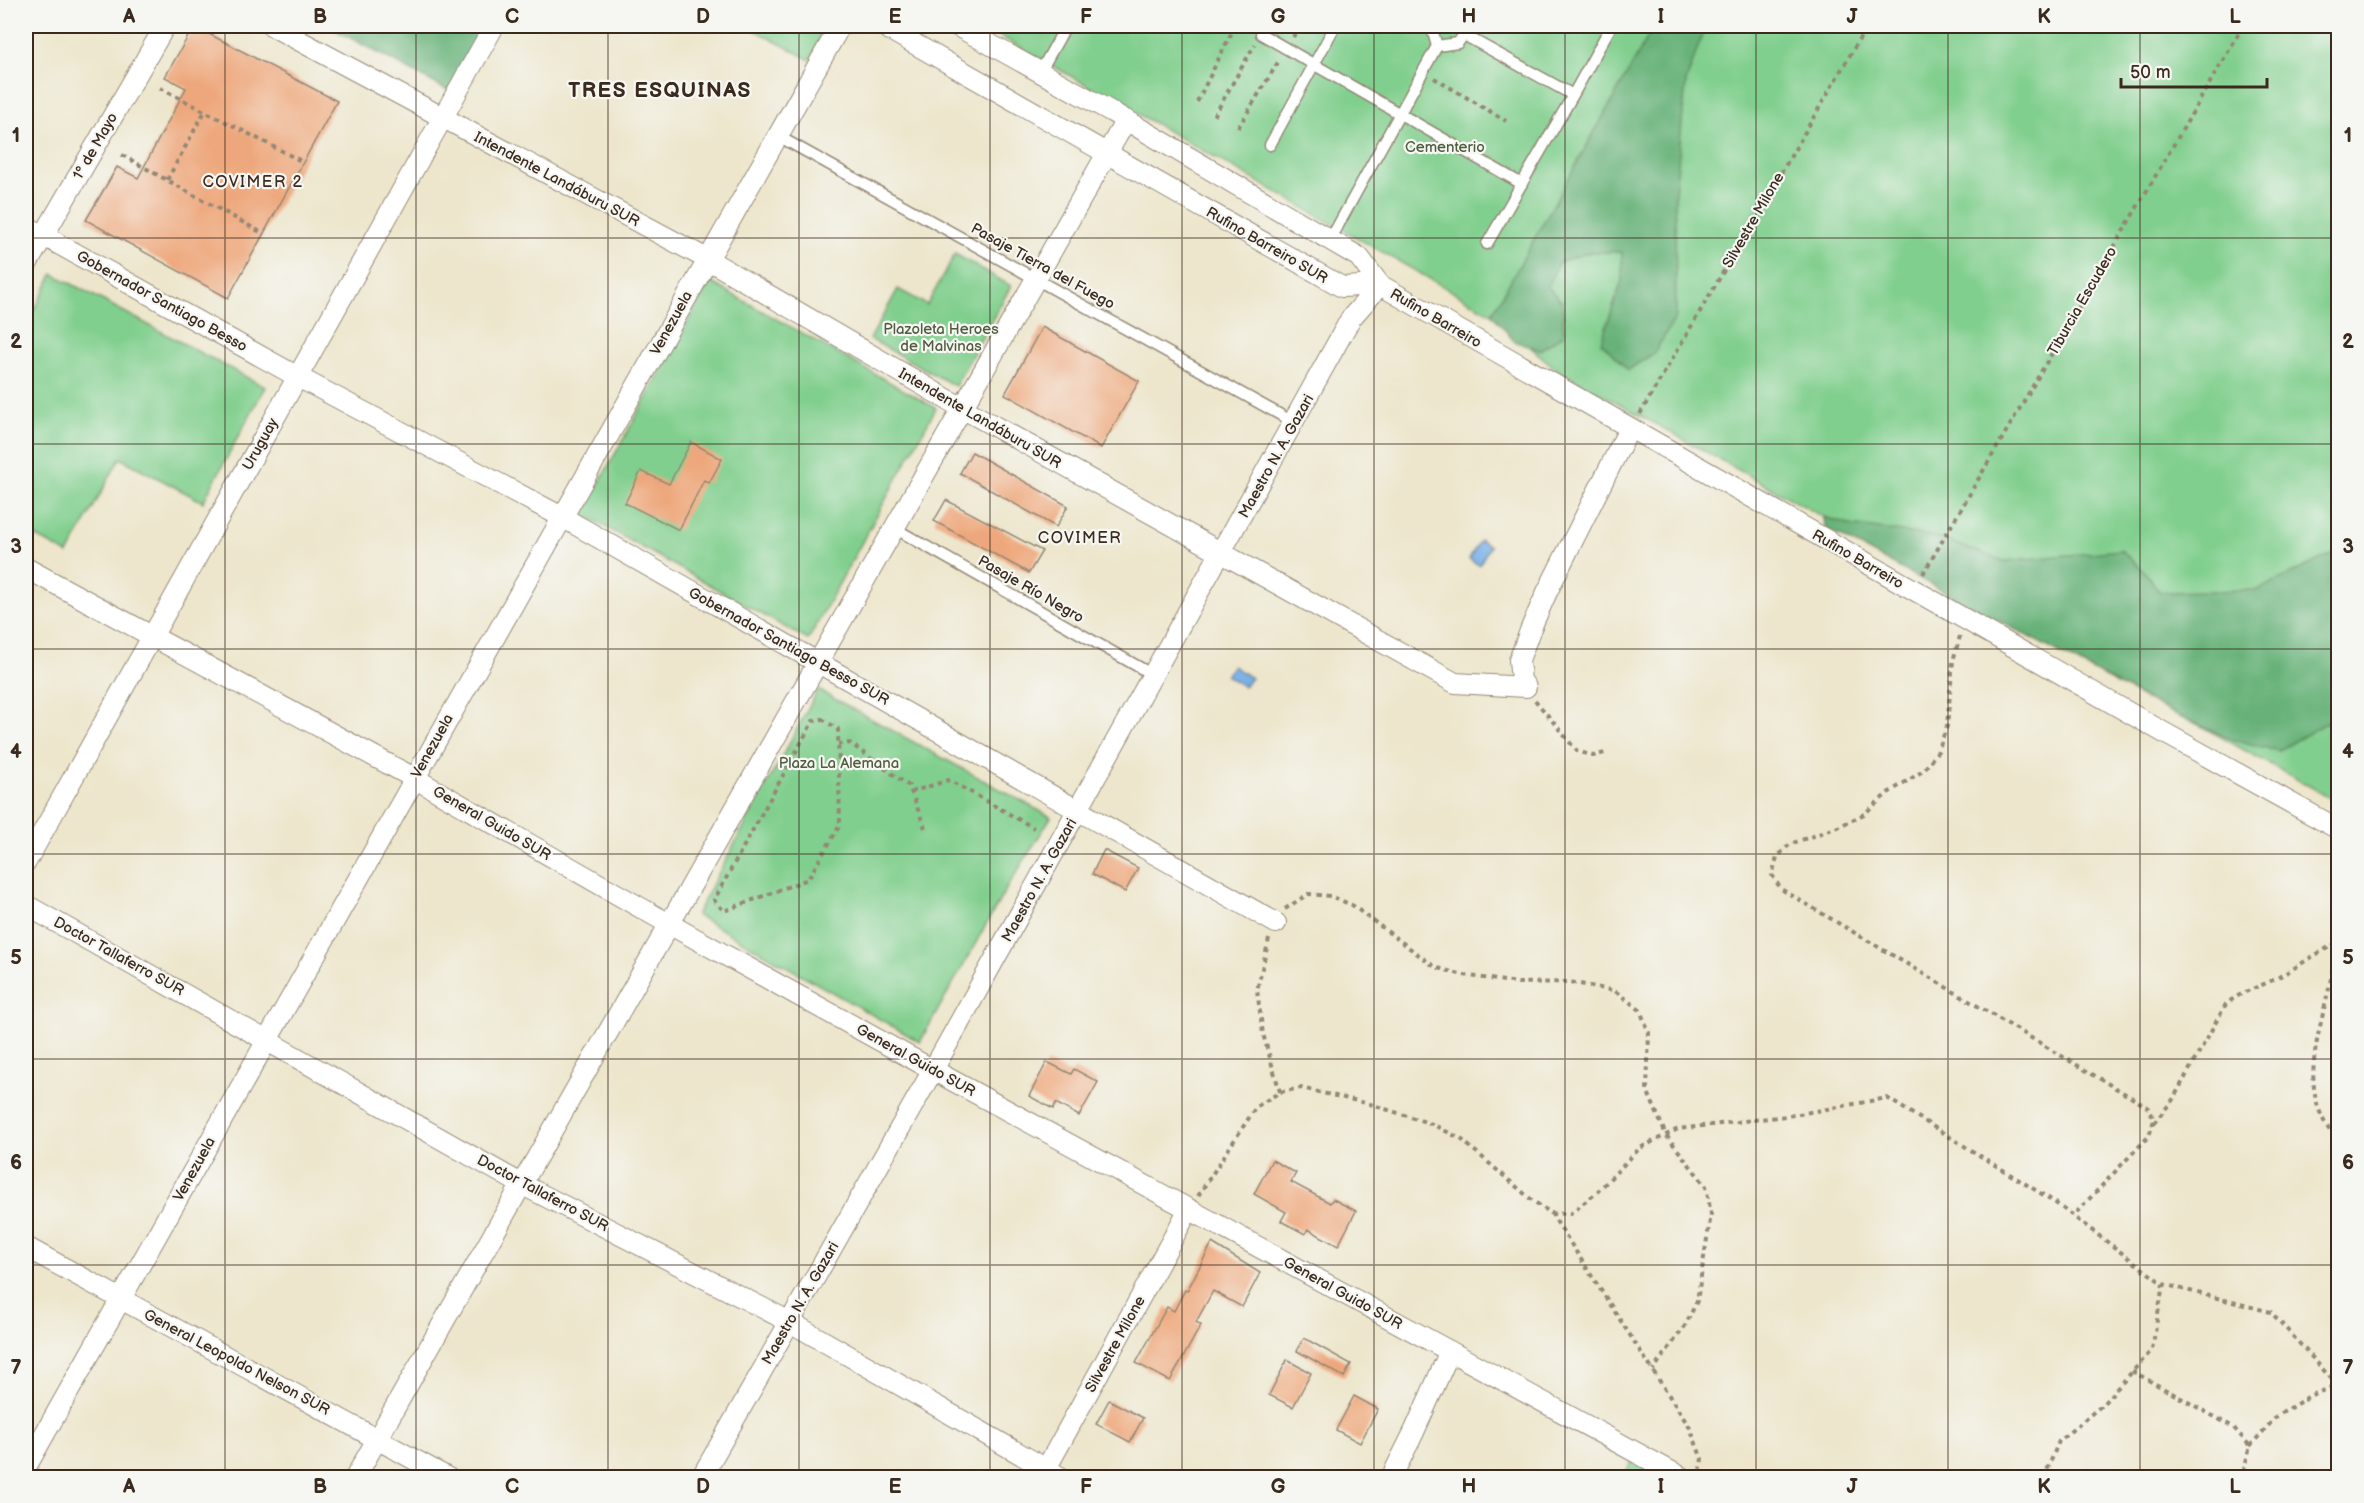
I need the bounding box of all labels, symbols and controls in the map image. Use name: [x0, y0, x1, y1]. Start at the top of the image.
text: A: [122, 5, 136, 29]
text: B: [313, 5, 327, 29]
text: C: [505, 5, 519, 29]
text: D: [696, 5, 710, 29]
text: E: [889, 5, 902, 29]
text: F: [1080, 5, 1092, 29]
text: G: [1271, 5, 1286, 29]
text: H: [1462, 5, 1476, 29]
text: I: [1658, 5, 1664, 29]
text: J: [1847, 5, 1859, 29]
text: K: [2037, 5, 2051, 29]
text: L: [2229, 5, 2241, 29]
scale bar: [2121, 51, 2266, 89]
text: 50 m: [2130, 62, 2171, 83]
district label: TRES ESQUINAS: [568, 78, 752, 103]
street label: 1º de Mayo: [69, 109, 122, 183]
text: 1: [12, 124, 20, 148]
text: 1: [2344, 124, 2352, 148]
street label: Intendente Landáburu SUR: [471, 128, 643, 231]
park label: Cementerio: [1405, 138, 1485, 157]
street label: Silvestre Milone: [1718, 169, 1789, 272]
district label: COVIMER 2: [202, 173, 304, 192]
street label: Rufino Barreiro SUR: [1203, 203, 1331, 288]
street label: Pasaje Tierra del Fuego: [968, 219, 1118, 314]
street label: Tiburcia Escudero: [2044, 243, 2121, 359]
street label: Gobernador Santiago Besso: [73, 247, 250, 356]
street label: Rufino Barreiro: [1387, 285, 1485, 352]
street label: Venezuela: [646, 288, 697, 359]
park label: Plazoleta Heroes de Malvinas: [883, 320, 999, 356]
text: 2: [10, 330, 22, 354]
text: 2: [2342, 330, 2354, 354]
street label: Intendente Landáburu SUR: [895, 364, 1065, 473]
street label: Maestro N. A. Gazari: [1235, 391, 1318, 521]
street label: Uruguay: [238, 415, 283, 474]
street label: Rufino Barreiro: [1809, 526, 1907, 593]
district label: COVIMER: [1038, 529, 1122, 548]
text: 3: [10, 535, 22, 559]
text: 3: [2342, 535, 2354, 559]
street label: Pasaje Río Negro: [974, 551, 1087, 627]
street label: Gobernador Santiago Besso SUR: [685, 583, 893, 710]
street label: Venezuela: [407, 711, 458, 782]
text: 4: [10, 740, 22, 764]
text: 4: [2342, 740, 2354, 764]
park label: Plaza La Alemana: [779, 754, 899, 773]
street label: General Guido SUR: [429, 782, 554, 865]
street label: Maestro N. A. Gazari: [998, 815, 1081, 945]
street label: Doctor Tallaferro SUR: [50, 913, 188, 1000]
text: 5: [10, 946, 22, 970]
text: 5: [2342, 946, 2354, 970]
street label: General Guido SUR: [853, 1020, 979, 1101]
street label: Venezuela: [169, 1134, 220, 1205]
text: 6: [10, 1151, 22, 1175]
street label: Doctor Tallaferro SUR: [474, 1151, 612, 1236]
text: 6: [2342, 1151, 2354, 1175]
street label: Maestro N. A. Gazari: [758, 1238, 843, 1368]
street label: General Guido SUR: [1280, 1253, 1406, 1334]
street label: Silvestre Milone: [1081, 1293, 1150, 1396]
street label: General Leopoldo Nelson SUR: [140, 1305, 333, 1420]
text: 7: [10, 1356, 22, 1380]
text: 7: [2342, 1356, 2354, 1380]
text: A: [122, 1475, 136, 1499]
text: B: [313, 1475, 327, 1499]
text: C: [505, 1475, 519, 1499]
text: D: [696, 1475, 710, 1499]
text: E: [889, 1475, 902, 1499]
text: F: [1080, 1475, 1092, 1499]
text: G: [1271, 1475, 1286, 1499]
text: H: [1462, 1475, 1476, 1499]
text: I: [1658, 1475, 1664, 1499]
text: J: [1847, 1475, 1859, 1499]
text: K: [2037, 1475, 2051, 1499]
text: L: [2229, 1475, 2241, 1499]

